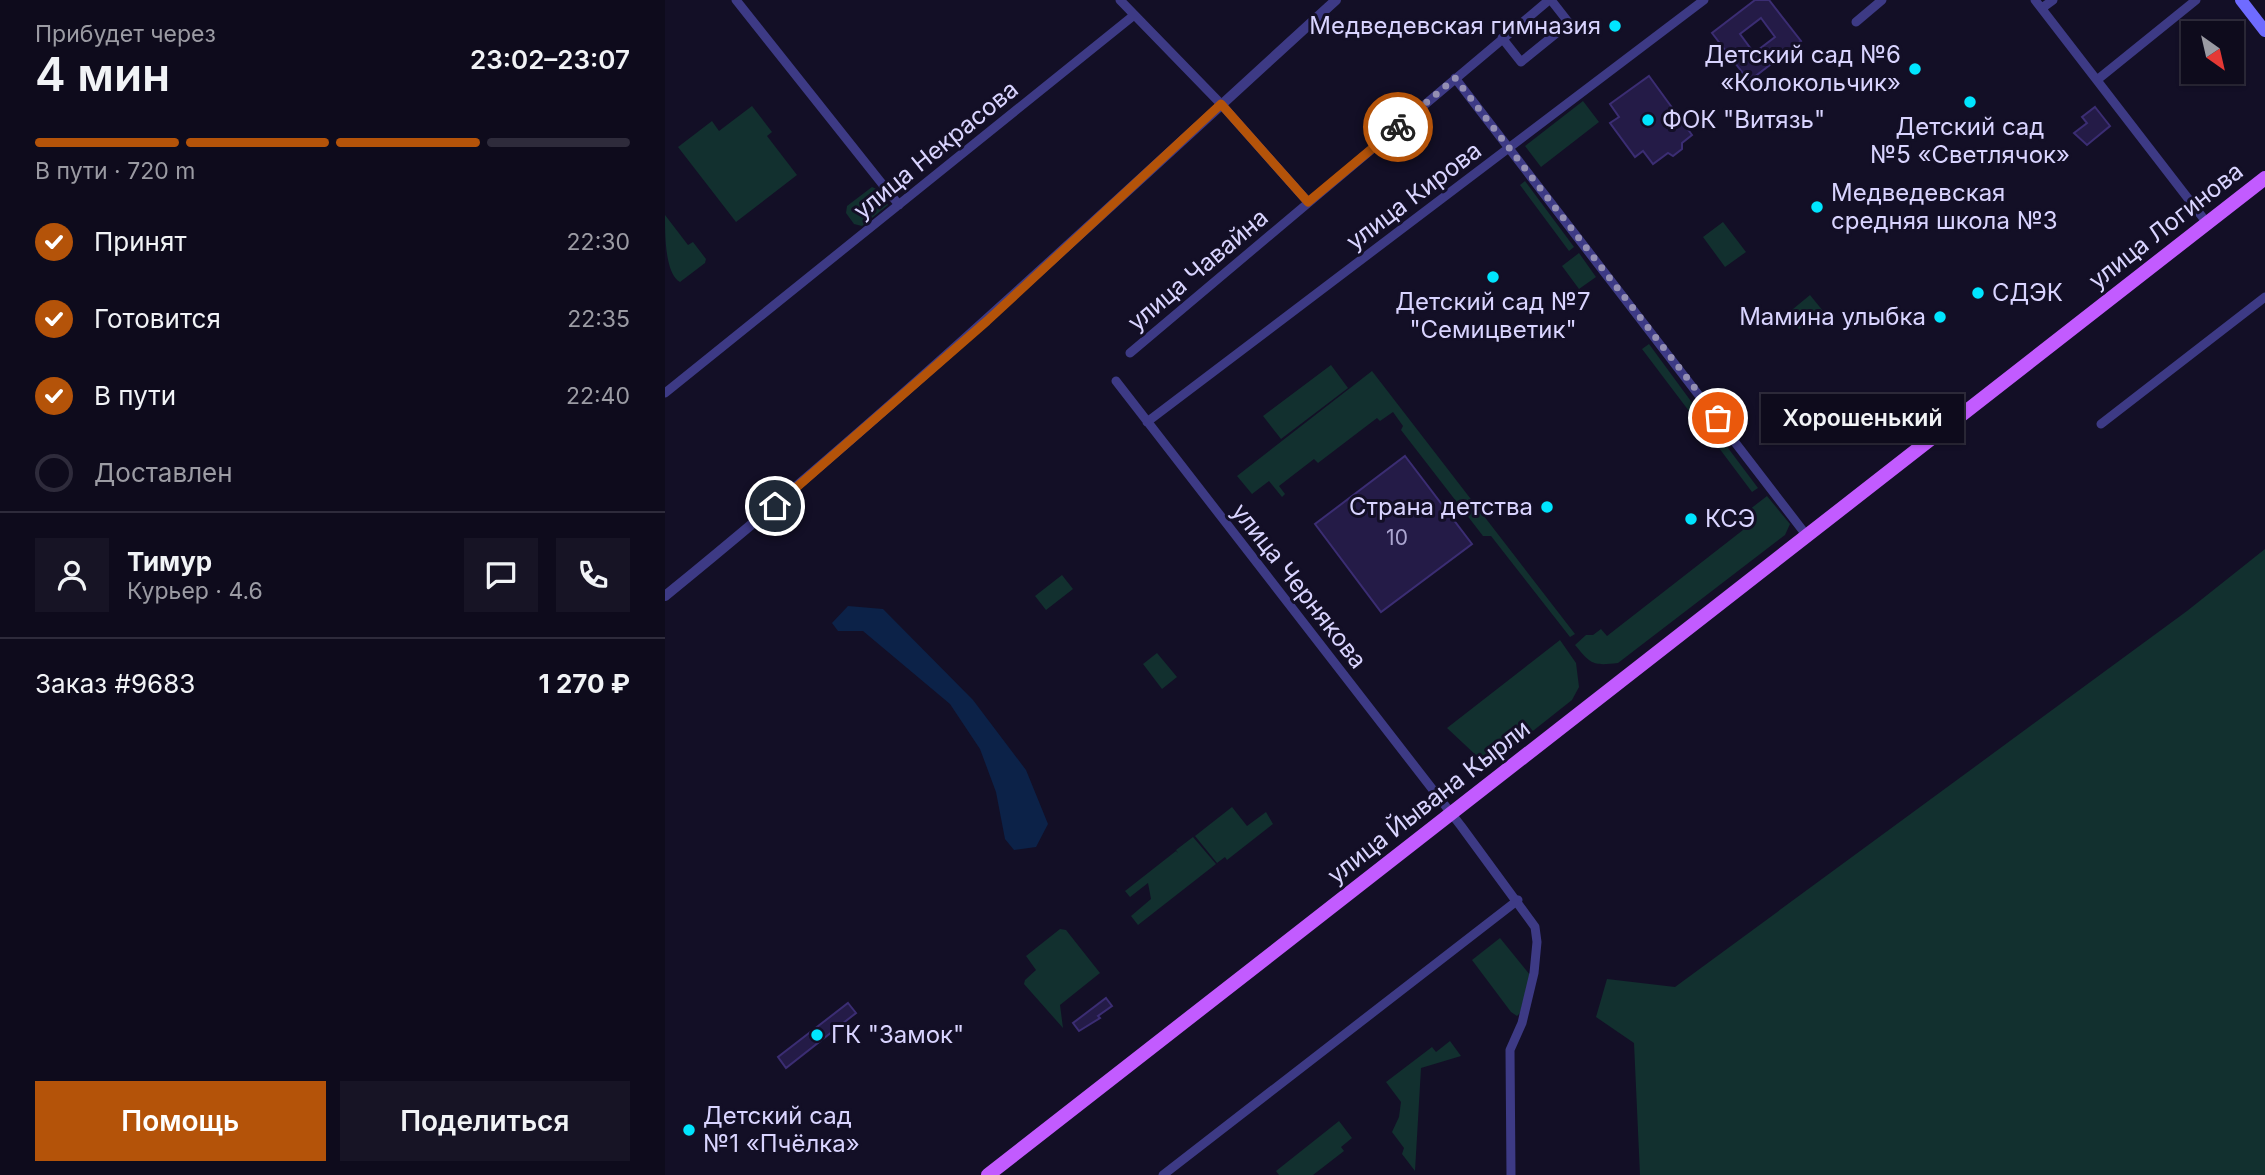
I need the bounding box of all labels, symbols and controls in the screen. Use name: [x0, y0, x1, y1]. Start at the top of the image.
place label: Медведевская гимназия: [1309, 11, 1601, 40]
marker: Медведевская гимназия: [1607, 18, 1623, 34]
text: Прибудет через: [35, 20, 216, 48]
north arrow: [2181, 21, 2243, 84]
map controls: [2181, 21, 2244, 84]
place label: Детский сад №6 «Колокольчик»: [1704, 40, 1901, 97]
text: 23:02–23:07: [470, 44, 630, 75]
text: 4 мин: [35, 46, 170, 102]
marker: Детский сад №6 «Колокольчик»: [1907, 61, 1923, 77]
street label: улица Некрасова: [848, 74, 1024, 225]
courier: [1363, 92, 1433, 162]
marker: Детский сад №5 «Светлячок»: [1962, 94, 1978, 110]
place label: ФОК "Витязь": [1662, 105, 1825, 134]
icon: bike: [1379, 108, 1417, 146]
marker: ФОК "Витязь": [1640, 112, 1656, 128]
place label: Детский сад №5 «Светлячок»: [1870, 112, 2070, 169]
street label: улица Кирова: [1341, 135, 1487, 256]
street label: улица Логинова: [2083, 156, 2249, 295]
text: В пути · 720 m: [35, 157, 195, 185]
place label: Медведевская средняя школа №3: [1831, 178, 2058, 235]
marker: Медведевская средняя школа №3: [1809, 199, 1825, 215]
street label: улица Чавайна: [1122, 203, 1274, 337]
icon: check: [35, 223, 73, 261]
text: Принят: [94, 226, 187, 257]
text: 22:30: [567, 228, 630, 256]
marker: Детский сад №7 "Семицветик": [1485, 269, 1501, 285]
place label: СДЭК: [1992, 278, 2063, 307]
marker: СДЭК: [1970, 285, 1986, 301]
place label: Детский сад №7 "Семицветик": [1395, 287, 1591, 344]
icon: check: [35, 300, 73, 338]
place label: Мамина улыбка: [1739, 302, 1926, 331]
text: Готовится: [94, 303, 221, 334]
text: 22:35: [567, 305, 630, 333]
marker: Мамина улыбка: [1932, 309, 1948, 325]
icon: check: [35, 377, 73, 415]
text: В пути: [94, 380, 176, 411]
text: 22:40: [566, 382, 630, 410]
pin: [1688, 388, 1748, 448]
callout: Хорошенький: [1760, 394, 1963, 442]
icon: bag: [1699, 399, 1737, 437]
text: Хорошенький: [1782, 404, 1943, 432]
text: Доставлен: [94, 457, 233, 488]
pin: [745, 476, 805, 536]
icon: home: [756, 487, 794, 525]
place label: Страна детства: [1349, 492, 1533, 521]
street label: улица Чернякова: [1226, 497, 1373, 674]
marker: Страна детства: [1539, 499, 1555, 515]
place label: КСЭ: [1705, 504, 1755, 533]
marker: КСЭ: [1683, 511, 1699, 527]
house number: 10: [1386, 525, 1408, 550]
button: person: [35, 538, 109, 612]
button: chat: [464, 538, 538, 612]
button: phone: [556, 538, 630, 612]
text: Тимур: [127, 546, 212, 577]
text: Курьер · 4.6: [127, 577, 263, 605]
text: Заказ #9683: [35, 668, 195, 699]
text: 1 270 ₽: [539, 668, 630, 699]
street label: улица Йывана Кырли: [1321, 713, 1536, 890]
place label: ГК "Замок": [831, 1020, 964, 1049]
marker: ГК "Замок": [809, 1027, 825, 1043]
button: Помощь: [35, 1081, 326, 1161]
button: Поделиться: [340, 1081, 630, 1161]
place label: Детский сад №1 «Пчёлка»: [703, 1101, 860, 1158]
marker: Детский сад №1 «Пчёлка»: [681, 1122, 697, 1138]

